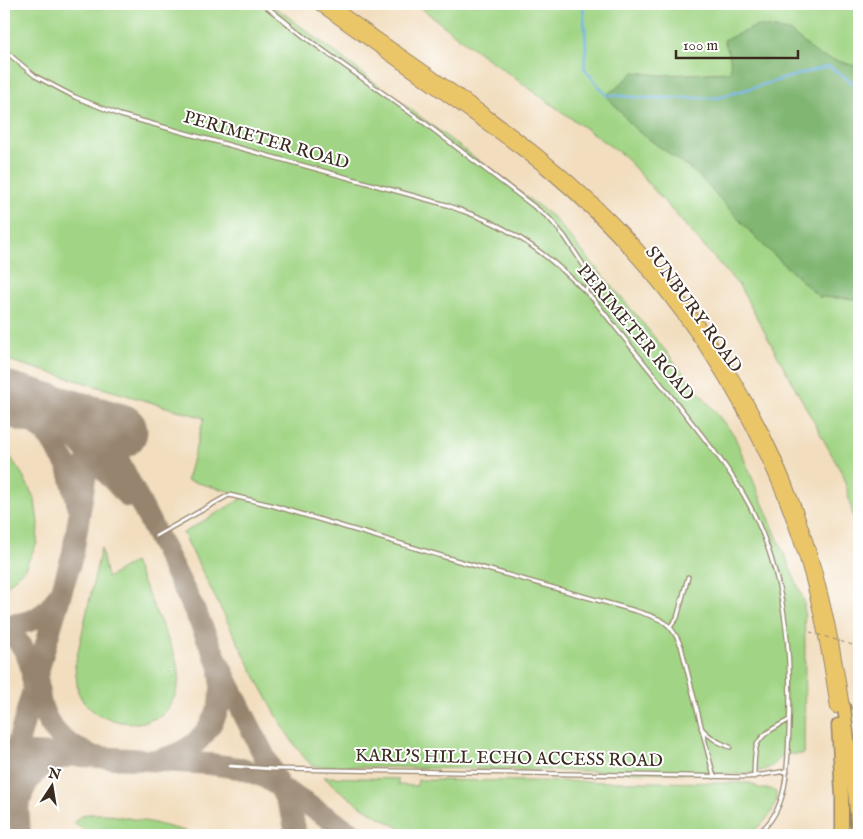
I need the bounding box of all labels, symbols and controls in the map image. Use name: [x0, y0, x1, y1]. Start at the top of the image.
scale bar: [676, 28, 798, 60]
text: 100 m: [683, 36, 719, 55]
street label: PERIMETER ROAD: [181, 106, 351, 176]
street label: SUNBURY ROAD: [639, 242, 747, 378]
street label: PERIMETER ROAD: [571, 260, 699, 406]
street label: KARL'S HILL ECHO ACCESS ROAD: [355, 745, 663, 773]
north arrow: [28, 762, 78, 812]
text: N: [46, 764, 62, 784]

